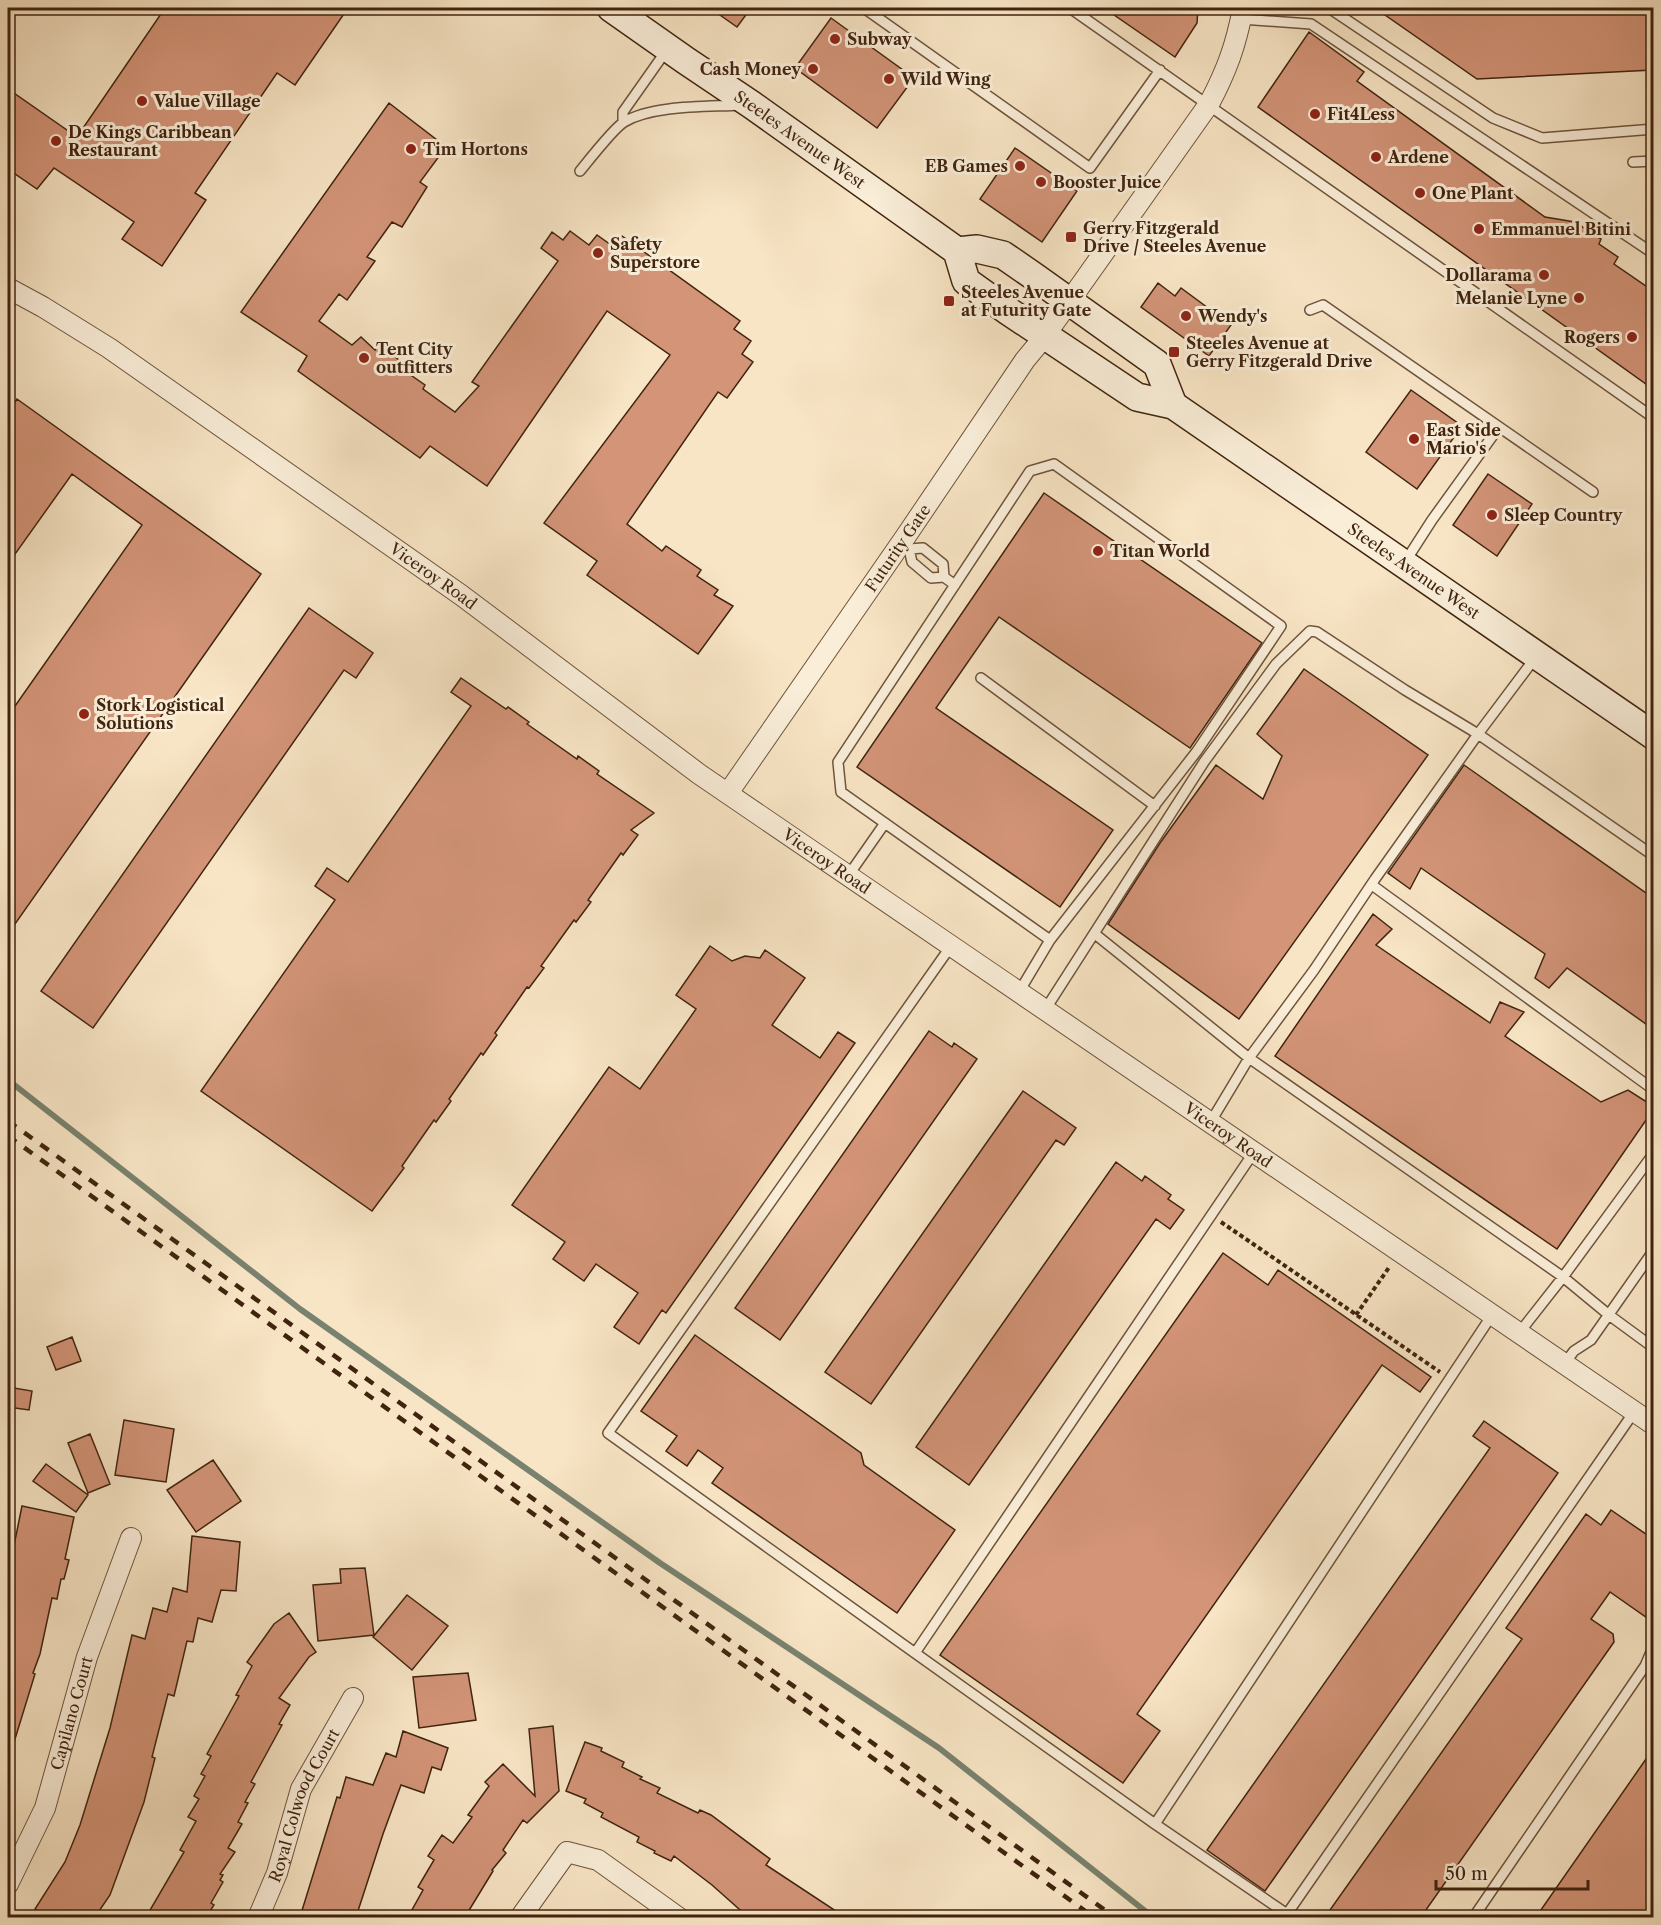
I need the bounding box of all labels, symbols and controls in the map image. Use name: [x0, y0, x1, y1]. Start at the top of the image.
place label: Subway: [847, 29, 913, 49]
marker: Subway: [828, 32, 842, 46]
place label: Cash Money: [700, 59, 802, 79]
marker: Cash Money: [806, 62, 820, 76]
place label: Wild Wing: [900, 69, 991, 89]
marker: Wild Wing: [882, 72, 896, 86]
street label: Steeles Avenue West: [731, 86, 869, 193]
place label: Value Village: [153, 91, 261, 111]
marker: Value Village: [135, 94, 149, 108]
place label: Fit4Less: [1327, 104, 1395, 124]
marker: Fit4Less: [1308, 107, 1322, 121]
place label: De Kings Caribbean Restaurant: [68, 122, 232, 160]
marker: De Kings Caribbean Restaurant: [49, 134, 63, 148]
place label: Tim Hortons: [423, 139, 528, 159]
marker: Tim Hortons: [404, 142, 418, 156]
place label: Ardene: [1387, 147, 1449, 167]
marker: Ardene: [1369, 150, 1383, 164]
place label: EB Games: [925, 156, 1008, 176]
marker: EB Games: [1013, 159, 1027, 173]
place label: Booster Juice: [1053, 172, 1162, 192]
marker: Booster Juice: [1034, 175, 1048, 189]
place label: One Plant: [1432, 183, 1514, 203]
marker: One Plant: [1413, 186, 1427, 200]
place label: Gerry Fitzgerald Drive / Steeles Avenue: [1083, 218, 1267, 256]
place label: Emmanuel Bitini: [1491, 219, 1631, 239]
marker: Emmanuel Bitini: [1472, 222, 1486, 236]
marker: Gerry Fitzgerald Drive / Steeles Avenue: [1064, 230, 1078, 244]
place label: Safety Superstore: [610, 234, 701, 272]
marker: Safety Superstore: [591, 246, 605, 260]
place label: Dollarama: [1445, 265, 1533, 285]
marker: Dollarama: [1537, 268, 1551, 282]
place label: Steeles Avenue at Futurity Gate: [961, 282, 1092, 320]
place label: Melanie Lyne: [1455, 288, 1567, 308]
marker: Melanie Lyne: [1572, 291, 1586, 305]
marker: Steeles Avenue at Futurity Gate: [942, 294, 956, 308]
place label: Wendy's: [1197, 306, 1267, 326]
marker: Wendy's: [1179, 309, 1193, 323]
place label: Rogers: [1564, 327, 1620, 347]
marker: Rogers: [1625, 330, 1639, 344]
place label: Steeles Avenue at Gerry Fitzgerald Drive: [1186, 333, 1373, 371]
place label: Tent City outfitters: [376, 339, 454, 377]
marker: Steeles Avenue at Gerry Fitzgerald Drive: [1167, 345, 1181, 359]
marker: Tent City outfitters: [357, 351, 371, 365]
place label: East Side Mario's: [1426, 420, 1501, 458]
marker: East Side Mario's: [1407, 432, 1421, 446]
street label: Futurity Gate: [861, 500, 935, 596]
place label: Sleep Country: [1504, 505, 1624, 525]
marker: Sleep Country: [1485, 508, 1499, 522]
street label: Steeles Avenue West: [1344, 518, 1484, 623]
street label: Viceroy Road: [385, 538, 481, 614]
place label: Titan World: [1110, 541, 1210, 561]
marker: Titan World: [1091, 544, 1105, 558]
place label: Stork Logistical Solutions: [96, 695, 225, 733]
marker: Stork Logistical Solutions: [77, 707, 91, 721]
street label: Viceroy Road: [778, 824, 875, 898]
street label: Viceroy Road: [1180, 1097, 1276, 1172]
street label: Capilano Court: [46, 1654, 97, 1772]
street label: Royal Colwood Court: [264, 1725, 344, 1885]
scale bar: [1436, 1853, 1588, 1891]
text: 50 m: [1445, 1863, 1488, 1885]

